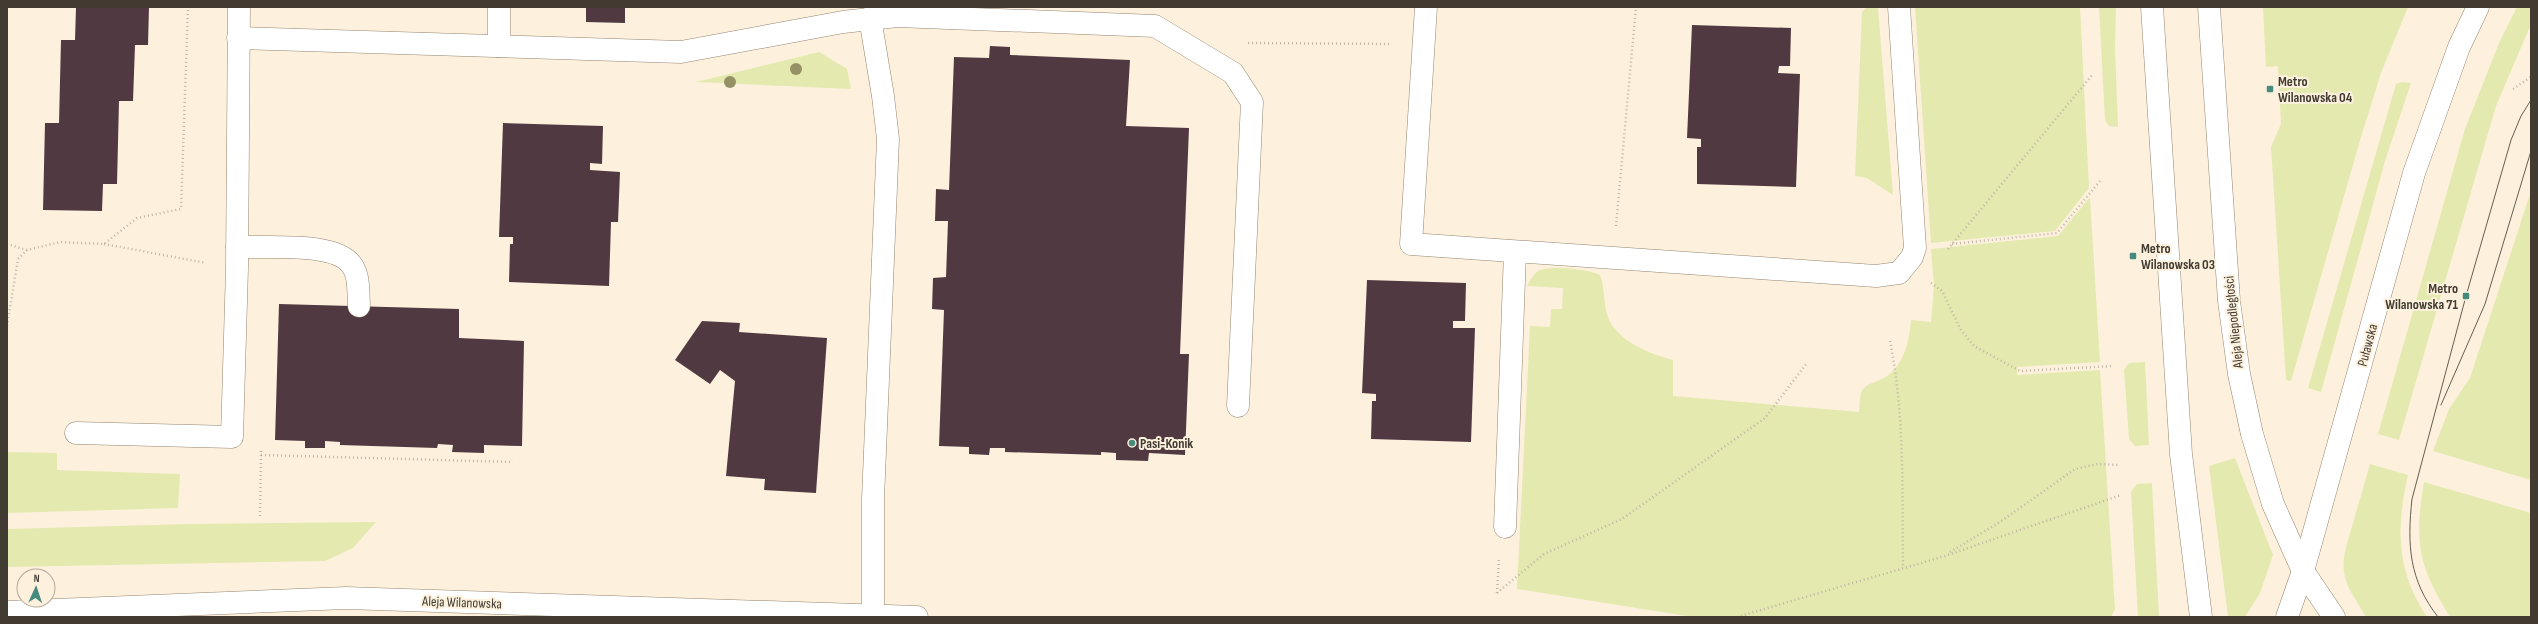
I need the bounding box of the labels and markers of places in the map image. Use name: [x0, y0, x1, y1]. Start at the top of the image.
place label: Metro Wilanowska 04: [2278, 73, 2353, 106]
marker: Metro Wilanowska 04: [2265, 84, 2275, 94]
place label: Metro Wilanowska 03: [2141, 240, 2215, 273]
marker: Metro Wilanowska 03: [2128, 251, 2138, 261]
place label: Metro Wilanowska 71: [2385, 280, 2459, 313]
marker: Metro Wilanowska 71: [2461, 291, 2471, 301]
place label: Pasi-Konik: [1140, 435, 1193, 452]
marker: Pasi-Konik: [1127, 438, 1137, 448]

